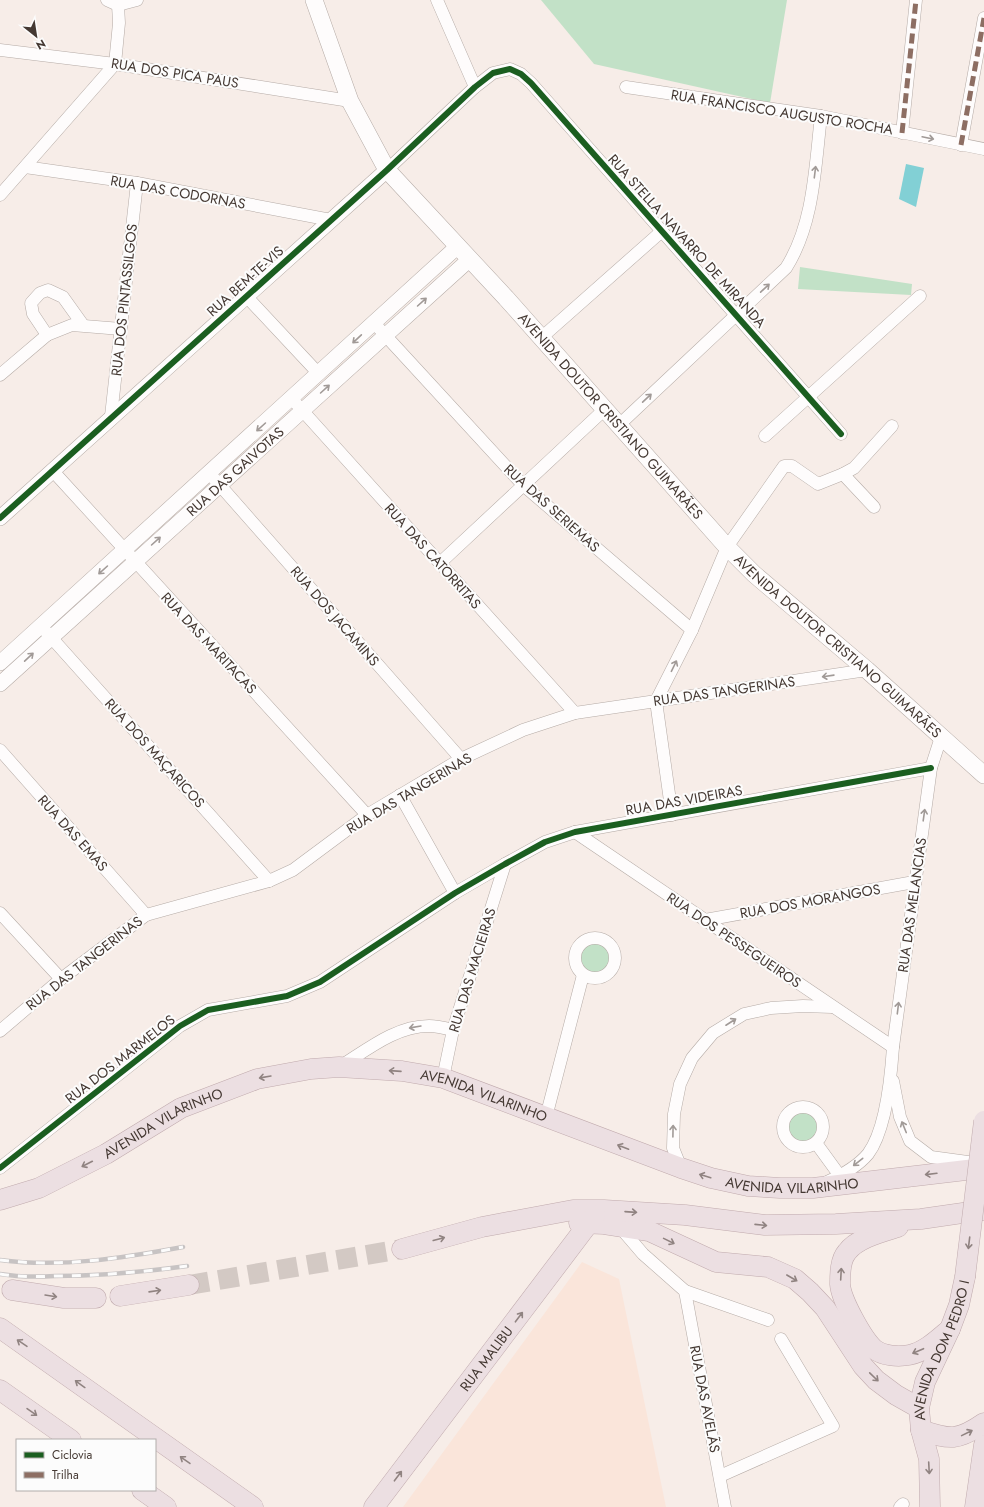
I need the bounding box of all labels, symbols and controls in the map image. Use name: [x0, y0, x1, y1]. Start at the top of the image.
north arrow: [16, 16, 56, 56]
text: N: [33, 36, 49, 54]
street label: RUA DOS PICA PAUS: [110, 53, 240, 93]
street label: RUA FRANCISCO AUGUSTO ROCHA: [670, 85, 895, 140]
one-way arrow: [921, 134, 934, 142]
street label: RUA STELLA NAVARRO DE MIRANDA: [603, 150, 771, 333]
one-way arrow: [811, 166, 819, 179]
street label: RUA DAS CODORNAS: [109, 170, 248, 214]
street label: RUA DOS PINTASSILGOS: [106, 223, 142, 377]
street label: RUA BEM-TE-VIS: [202, 241, 288, 321]
one-way arrow: [760, 283, 770, 292]
one-way arrow: [416, 297, 427, 306]
street label: AVENIDA DOUTOR CRISTIANO GUIMARÃES: [514, 308, 708, 524]
one-way arrow: [352, 334, 362, 343]
one-way arrow: [320, 384, 330, 393]
one-way arrow: [642, 393, 652, 403]
street label: RUA DAS GAIVOTAS: [182, 422, 288, 521]
one-way arrow: [256, 422, 267, 431]
street label: RUA DAS SERIEMAS: [500, 459, 605, 557]
street label: RUA DAS CATORRITAS: [380, 499, 486, 613]
one-way arrow: [150, 537, 161, 546]
street label: AVENIDA DOUTOR CRISTIANO GUIMARÃES: [730, 550, 946, 743]
street label: RUA DOS JACAMINS: [286, 562, 384, 671]
one-way arrow: [98, 565, 108, 574]
street label: RUA DAS MARITACAS: [157, 588, 262, 698]
one-way arrow: [24, 653, 34, 662]
one-way arrow: [671, 661, 678, 673]
street label: RUA DAS TANGERINAS: [652, 671, 797, 711]
one-way arrow: [822, 672, 835, 680]
street label: RUA DOS MAÇARICOS: [100, 694, 210, 812]
street label: RUA DAS TANGERINAS: [343, 747, 476, 838]
street label: RUA DAS VIDEIRAS: [624, 780, 744, 820]
street label: RUA DAS EMAS: [33, 791, 113, 876]
one-way arrow: [920, 809, 928, 822]
street label: RUA DAS MELANCIAS: [893, 836, 931, 974]
street label: RUA DOS MORANGOS: [738, 879, 882, 923]
street label: RUA DOS PESSEGUEIROS: [663, 887, 805, 993]
street label: RUA DAS MACIEIRAS: [444, 905, 501, 1035]
street label: RUA DAS TANGERINAS: [21, 911, 147, 1015]
one-way arrow: [894, 1002, 902, 1015]
street label: RUA DOS MARMELOS: [61, 1009, 179, 1108]
one-way arrow: [725, 1017, 737, 1025]
one-way arrow: [409, 1024, 422, 1032]
street label: AVENIDA VILARINHO: [419, 1064, 550, 1127]
one-way arrow: [389, 1067, 402, 1074]
one-way arrow: [259, 1073, 272, 1081]
street label: AVENIDA VILARINHO: [99, 1083, 226, 1163]
one-way arrow: [900, 1121, 908, 1133]
one-way arrow: [670, 1125, 677, 1138]
one-way arrow: [618, 1142, 630, 1150]
one-way arrow: [853, 1157, 864, 1166]
one-way arrow: [82, 1160, 94, 1168]
one-way arrow: [925, 1170, 938, 1178]
street label: AVENIDA VILARINHO: [724, 1171, 860, 1198]
one-way arrow: [699, 1172, 712, 1179]
one-way arrow: [625, 1208, 638, 1215]
one-way arrow: [754, 1221, 767, 1228]
one-way arrow: [433, 1234, 446, 1242]
one-way arrow: [965, 1236, 973, 1249]
one-way arrow: [663, 1238, 675, 1245]
one-way arrow: [837, 1268, 845, 1281]
one-way arrow: [786, 1275, 798, 1283]
street label: AVENIDA DOM PEDRO I: [909, 1278, 974, 1422]
one-way arrow: [148, 1287, 161, 1295]
one-way arrow: [44, 1292, 57, 1300]
one-way arrow: [515, 1311, 523, 1322]
street label: RUA MALIBU: [455, 1322, 517, 1395]
one-way arrow: [17, 1339, 28, 1347]
street label: RUA DAS AVELÃS: [685, 1344, 725, 1455]
one-way arrow: [913, 1348, 925, 1355]
one-way arrow: [869, 1372, 879, 1382]
one-way arrow: [74, 1380, 85, 1388]
one-way arrow: [26, 1408, 37, 1417]
one-way arrow: [961, 1429, 973, 1437]
legend: [16, 1439, 156, 1491]
text: Ciclovia: [52, 1446, 93, 1464]
one-way arrow: [180, 1456, 191, 1464]
one-way arrow: [926, 1461, 933, 1474]
text: Trilha: [52, 1466, 79, 1484]
one-way arrow: [394, 1470, 402, 1481]

